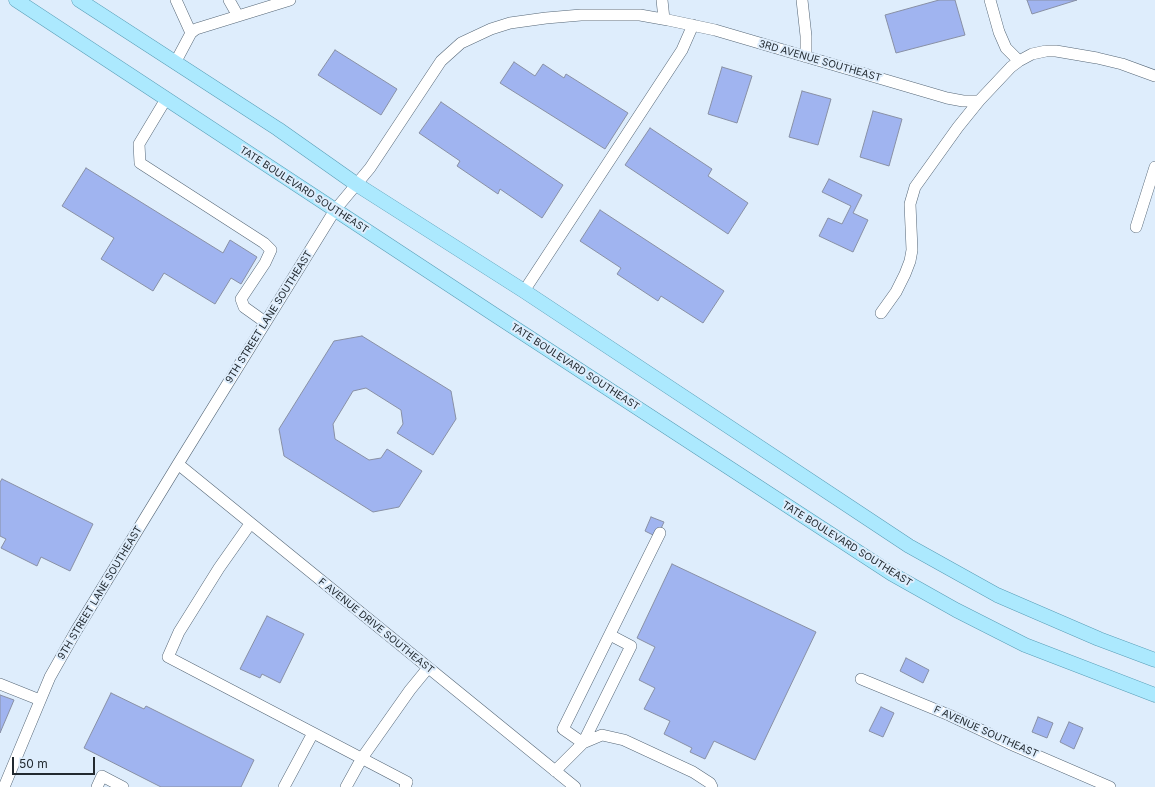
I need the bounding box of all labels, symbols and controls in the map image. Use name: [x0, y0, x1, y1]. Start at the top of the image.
street label: 3RD AVENUE SOUTHEAST: [757, 38, 883, 84]
street label: TATE BOULEVARD SOUTHEAST: [237, 144, 371, 236]
street label: 9TH STREET LANE SOUTHEAST: [223, 249, 315, 385]
street label: TATE BOULEVARD SOUTHEAST: [508, 321, 642, 413]
street label: TATE BOULEVARD SOUTHEAST: [780, 499, 914, 589]
street label: 9TH STREET LANE SOUTHEAST: [55, 524, 145, 662]
street label: F AVENUE DRIVE SOUTHEAST: [316, 576, 436, 676]
street label: F AVENUE SOUTHEAST: [932, 704, 1040, 760]
scale bar: [14, 749, 97, 775]
text: 50 m: [19, 756, 48, 771]

